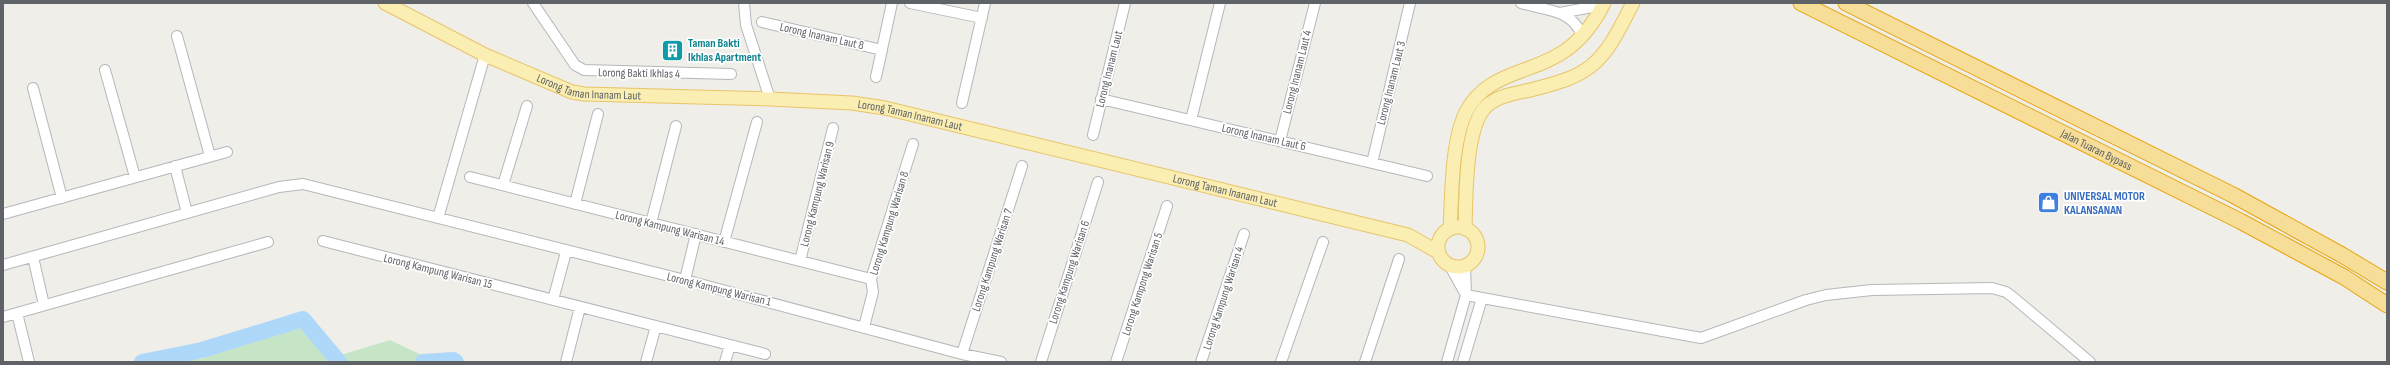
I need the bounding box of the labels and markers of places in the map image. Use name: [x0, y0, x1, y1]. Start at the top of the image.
place label: Taman Bakti Ikhlas Apartment: [688, 36, 761, 65]
building icon: Taman Bakti Ikhlas Apartment: [660, 37, 686, 63]
place label: UNIVERSAL MOTOR KALANSANAN: [2064, 189, 2145, 218]
shop icon: UNIVERSAL MOTOR KALANSANAN: [2035, 190, 2061, 216]

